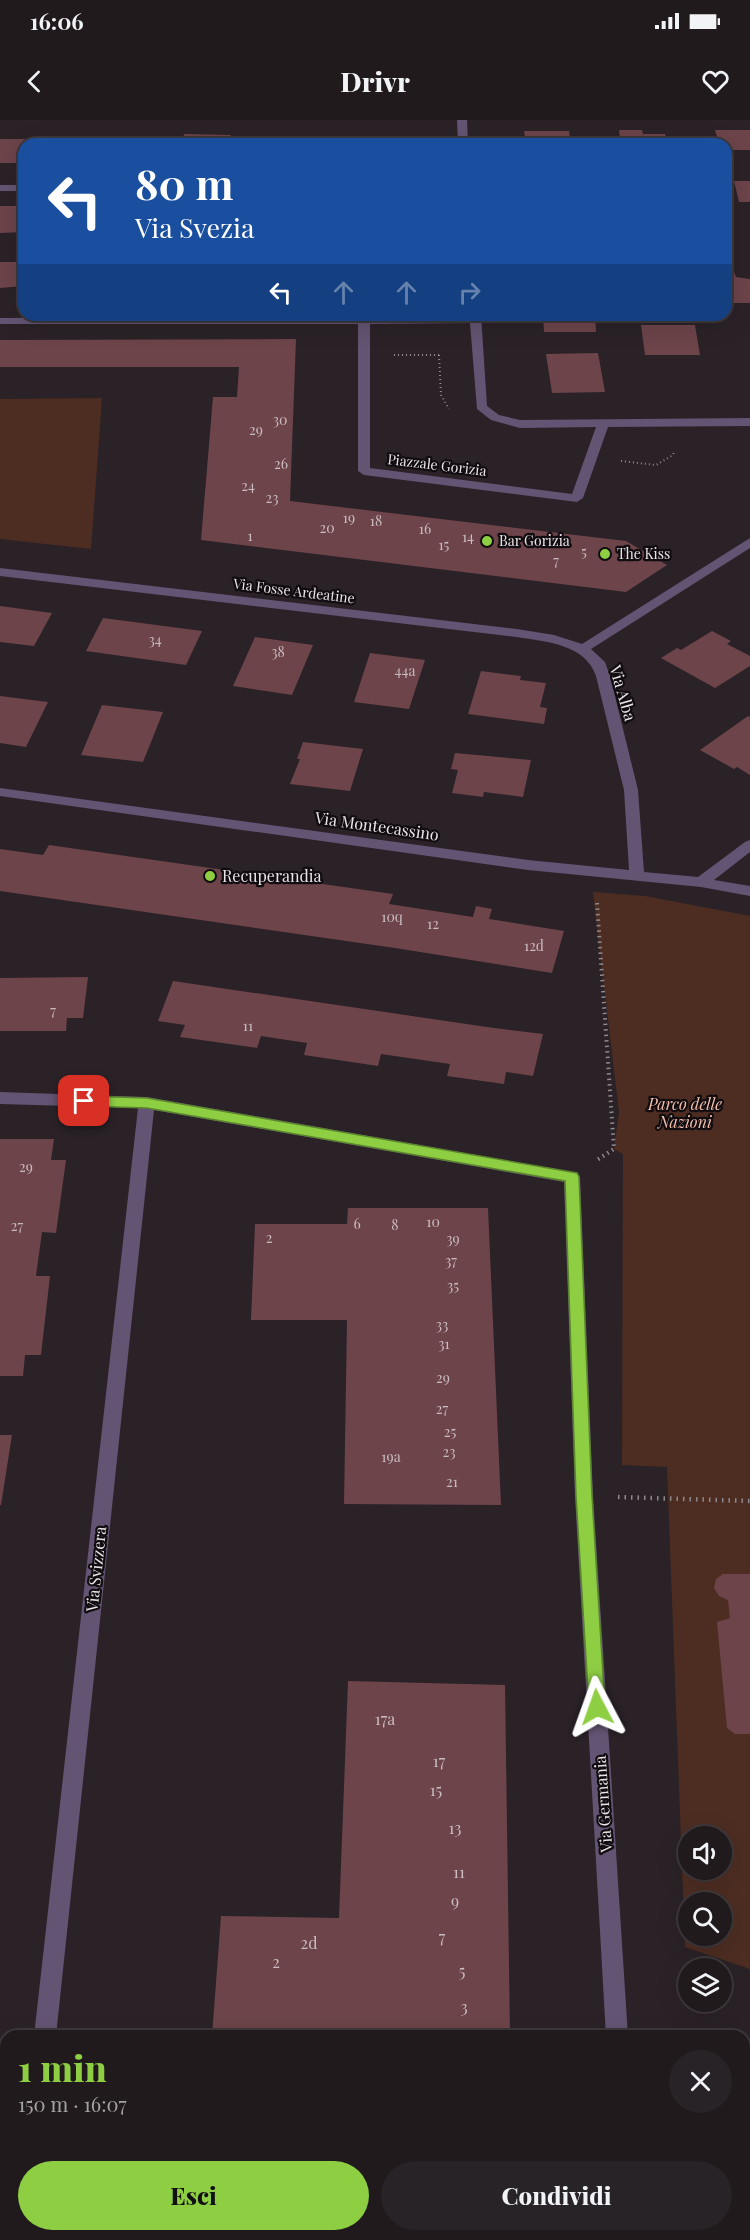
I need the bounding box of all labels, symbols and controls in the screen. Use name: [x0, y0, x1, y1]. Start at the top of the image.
text: 16:06: [30, 6, 84, 36]
text: Drivr: [340, 63, 410, 99]
icon: back: [18, 65, 51, 98]
icon: heart: [699, 65, 732, 98]
text: 80 m: [135, 155, 233, 211]
icon: left: [36, 162, 114, 240]
text: Via Svezia: [135, 209, 254, 245]
icon: left: [264, 276, 297, 309]
icon: ahead: [327, 276, 360, 309]
icon: ahead: [390, 276, 423, 309]
icon: right: [453, 276, 486, 309]
house number: 30: [273, 410, 287, 429]
house number: 29: [249, 420, 263, 439]
street label: Piazzale Gorizia: [386, 449, 488, 480]
house number: 26: [274, 454, 288, 473]
house number: 24: [241, 476, 255, 495]
house number: 23: [265, 488, 279, 507]
house number: 19: [343, 508, 355, 527]
house number: 18: [370, 511, 382, 530]
house number: 20: [319, 518, 335, 537]
house number: 16: [419, 519, 431, 538]
house number: 1: [247, 526, 253, 545]
house number: 14: [462, 527, 474, 546]
place label: Bar Gorizia: [499, 531, 570, 550]
marker: Bar Gorizia: [480, 534, 494, 548]
house number: 15: [439, 535, 450, 554]
house number: 5: [581, 542, 587, 561]
place label: The Kiss: [617, 544, 670, 563]
marker: The Kiss: [598, 547, 612, 561]
house number: 7: [553, 551, 559, 570]
street label: Via Fosse Ardeatine: [231, 574, 356, 607]
house number: 34: [148, 630, 162, 649]
house number: 38: [271, 642, 285, 661]
house number: 44a: [395, 661, 415, 680]
street label: Via Alba: [605, 662, 641, 723]
street label: Via Montecassino: [313, 806, 441, 845]
place label: Recuperandia: [222, 865, 322, 886]
marker: Recuperandia: [203, 869, 217, 883]
house number: 10q: [381, 907, 403, 926]
house number: 12: [427, 914, 439, 933]
house number: 12d: [524, 936, 544, 955]
house number: 7: [50, 1001, 56, 1020]
house number: 11: [243, 1016, 253, 1035]
pin: [58, 1075, 109, 1126]
icon: arrive: [67, 1084, 100, 1117]
park label: Parco delle Nazioni: [647, 1093, 722, 1132]
house number: 29: [19, 1157, 33, 1176]
house number: 10: [426, 1212, 440, 1231]
house number: 6: [353, 1214, 361, 1233]
house number: 8: [391, 1215, 399, 1234]
house number: 27: [11, 1216, 24, 1235]
house number: 2: [266, 1228, 273, 1247]
house number: 39: [446, 1229, 460, 1248]
house number: 37: [445, 1251, 457, 1270]
house number: 35: [447, 1276, 459, 1295]
house number: 33: [436, 1315, 448, 1334]
house number: 31: [438, 1334, 450, 1353]
house number: 29: [436, 1368, 450, 1387]
house number: 27: [436, 1399, 449, 1418]
house number: 25: [444, 1422, 456, 1441]
house number: 23: [442, 1442, 456, 1461]
house number: 19a: [381, 1447, 401, 1466]
house number: 21: [446, 1472, 458, 1491]
street label: Via Svizzera: [80, 1525, 110, 1614]
position arrow: [565, 1675, 629, 1739]
house number: 17a: [375, 1708, 395, 1729]
house number: 17: [433, 1750, 446, 1771]
street label: Via Germania: [589, 1755, 616, 1854]
house number: 15: [430, 1779, 442, 1800]
house number: 13: [449, 1817, 461, 1838]
map controls: [678, 1826, 732, 2012]
button: sound: [678, 1826, 732, 1880]
house number: 11: [453, 1861, 465, 1882]
house number: 9: [451, 1890, 459, 1911]
button: search: [678, 1892, 732, 1946]
house number: 7: [439, 1926, 446, 1947]
house number: 2d: [301, 1932, 317, 1953]
house number: 2: [272, 1951, 280, 1972]
button: layers: [678, 1958, 732, 2012]
house number: 5: [459, 1960, 465, 1981]
house number: 3: [460, 1996, 468, 2017]
text: 1 min: [18, 2043, 107, 2091]
button: close: [669, 2050, 732, 2113]
text: 150 m · 16:07: [18, 2090, 127, 2117]
button: Esci: [18, 2161, 369, 2230]
button: Condividi: [381, 2161, 732, 2230]

